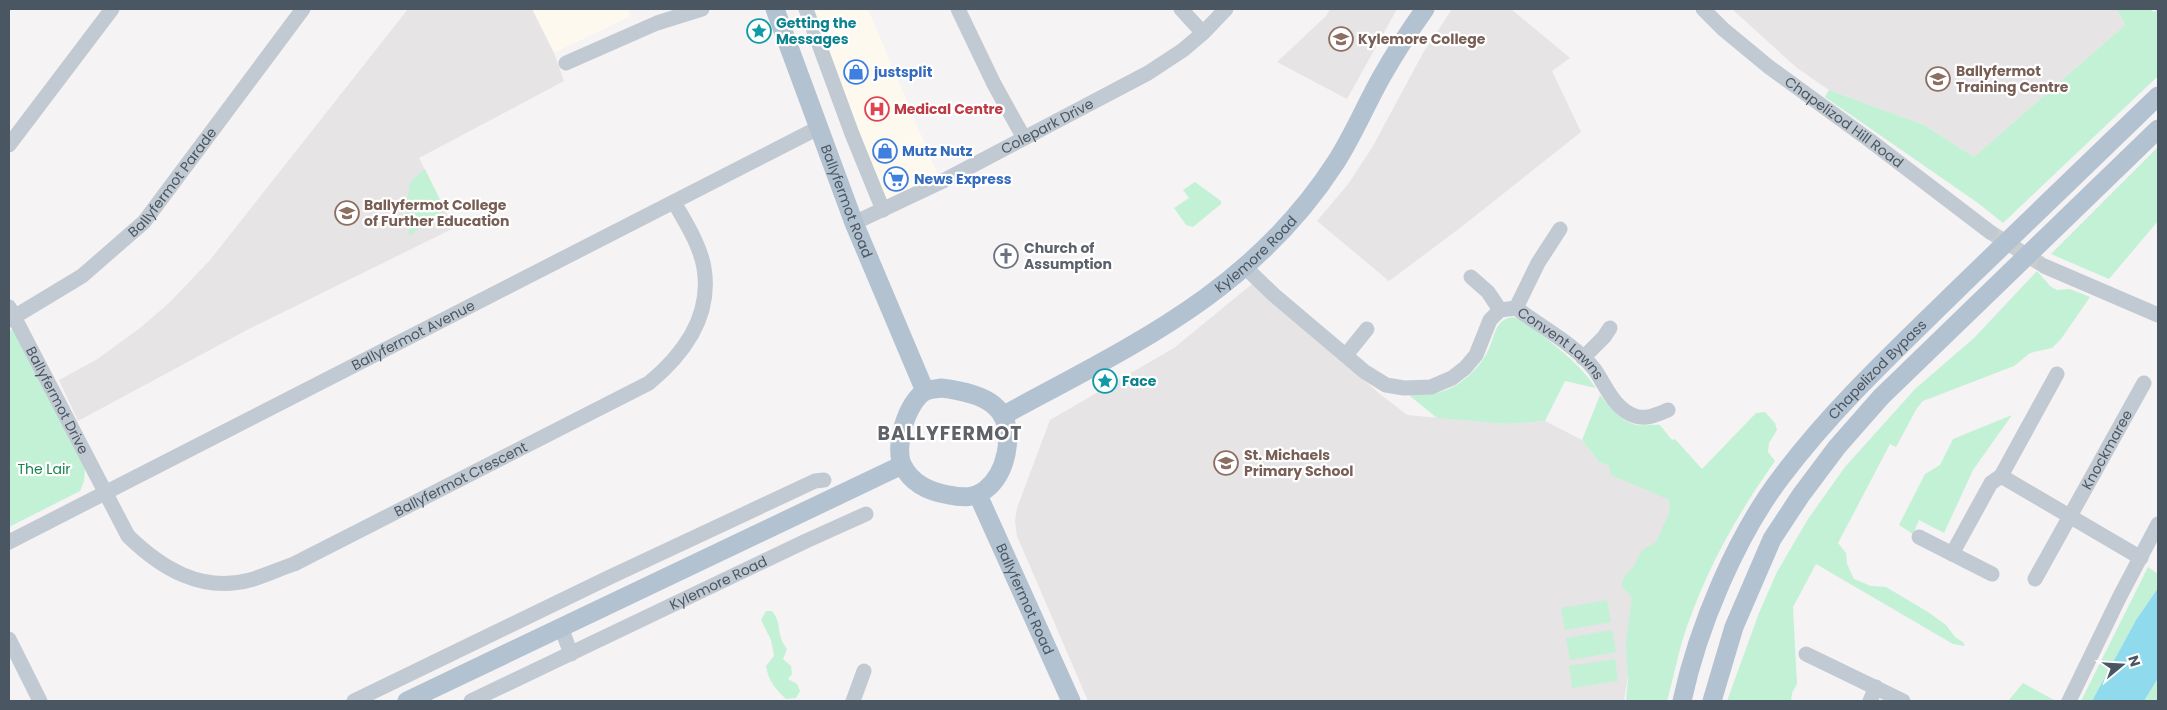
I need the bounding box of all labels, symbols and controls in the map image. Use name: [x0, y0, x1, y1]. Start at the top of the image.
place label: Getting the Messages: [776, 13, 857, 49]
place icon: Getting the Messages: [746, 18, 772, 44]
school or university icon: Kylemore College: [1328, 26, 1354, 52]
place label: Kylemore College: [1358, 29, 1486, 49]
shop icon: justsplit: [843, 59, 869, 85]
place label: Ballyfermot Training Centre: [1956, 61, 2069, 97]
place label: justsplit: [873, 62, 933, 82]
school or university icon: Ballyfermot Training Centre: [1925, 66, 1951, 92]
street label: Chapelizod Hill Road: [1781, 72, 1908, 173]
street label: Colepark Drive: [997, 93, 1097, 159]
hospital icon: Medical Centre: [864, 96, 890, 122]
place label: Medical Centre: [894, 99, 1004, 119]
street label: Ballyfermot Parade: [123, 123, 221, 242]
shop icon: Mutz Nutz: [872, 138, 898, 164]
place label: Mutz Nutz: [902, 141, 973, 161]
street label: Ballyfermot Road: [816, 142, 878, 261]
supermarket icon: News Express: [883, 166, 909, 192]
place label: News Express: [914, 169, 1012, 189]
place label: Ballyfermot College of Further Education: [364, 195, 509, 231]
school or university icon: Ballyfermot College of Further Education: [334, 200, 360, 226]
street label: Kylemore Road: [1210, 211, 1302, 298]
place label: Church of Assumption: [1024, 238, 1112, 274]
church icon: Church of Assumption: [993, 243, 1019, 269]
street label: Ballyfermot Avenue: [348, 295, 479, 375]
street label: Convent Lawns: [1513, 302, 1609, 383]
street label: Chapelizod Bypass: [1824, 315, 1931, 424]
street label: Ballyfermot Drive: [21, 343, 94, 458]
place icon: Face: [1092, 368, 1118, 394]
place label: Face: [1122, 371, 1157, 391]
street label: Knockmaree: [2077, 406, 2137, 493]
district label: BALLYFERMOT: [877, 420, 1023, 447]
street label: Ballyfermot Crescent: [391, 437, 531, 521]
place label: St. Michaels Primary School: [1244, 445, 1353, 481]
school or university icon: St. Michaels Primary School: [1213, 450, 1239, 476]
park label: The Lair: [17, 459, 71, 479]
street label: Ballyfermot Road: [991, 540, 1059, 658]
street label: Kylemore Road: [666, 551, 770, 615]
north arrow: [2097, 640, 2147, 690]
text: N: [2123, 653, 2146, 669]

